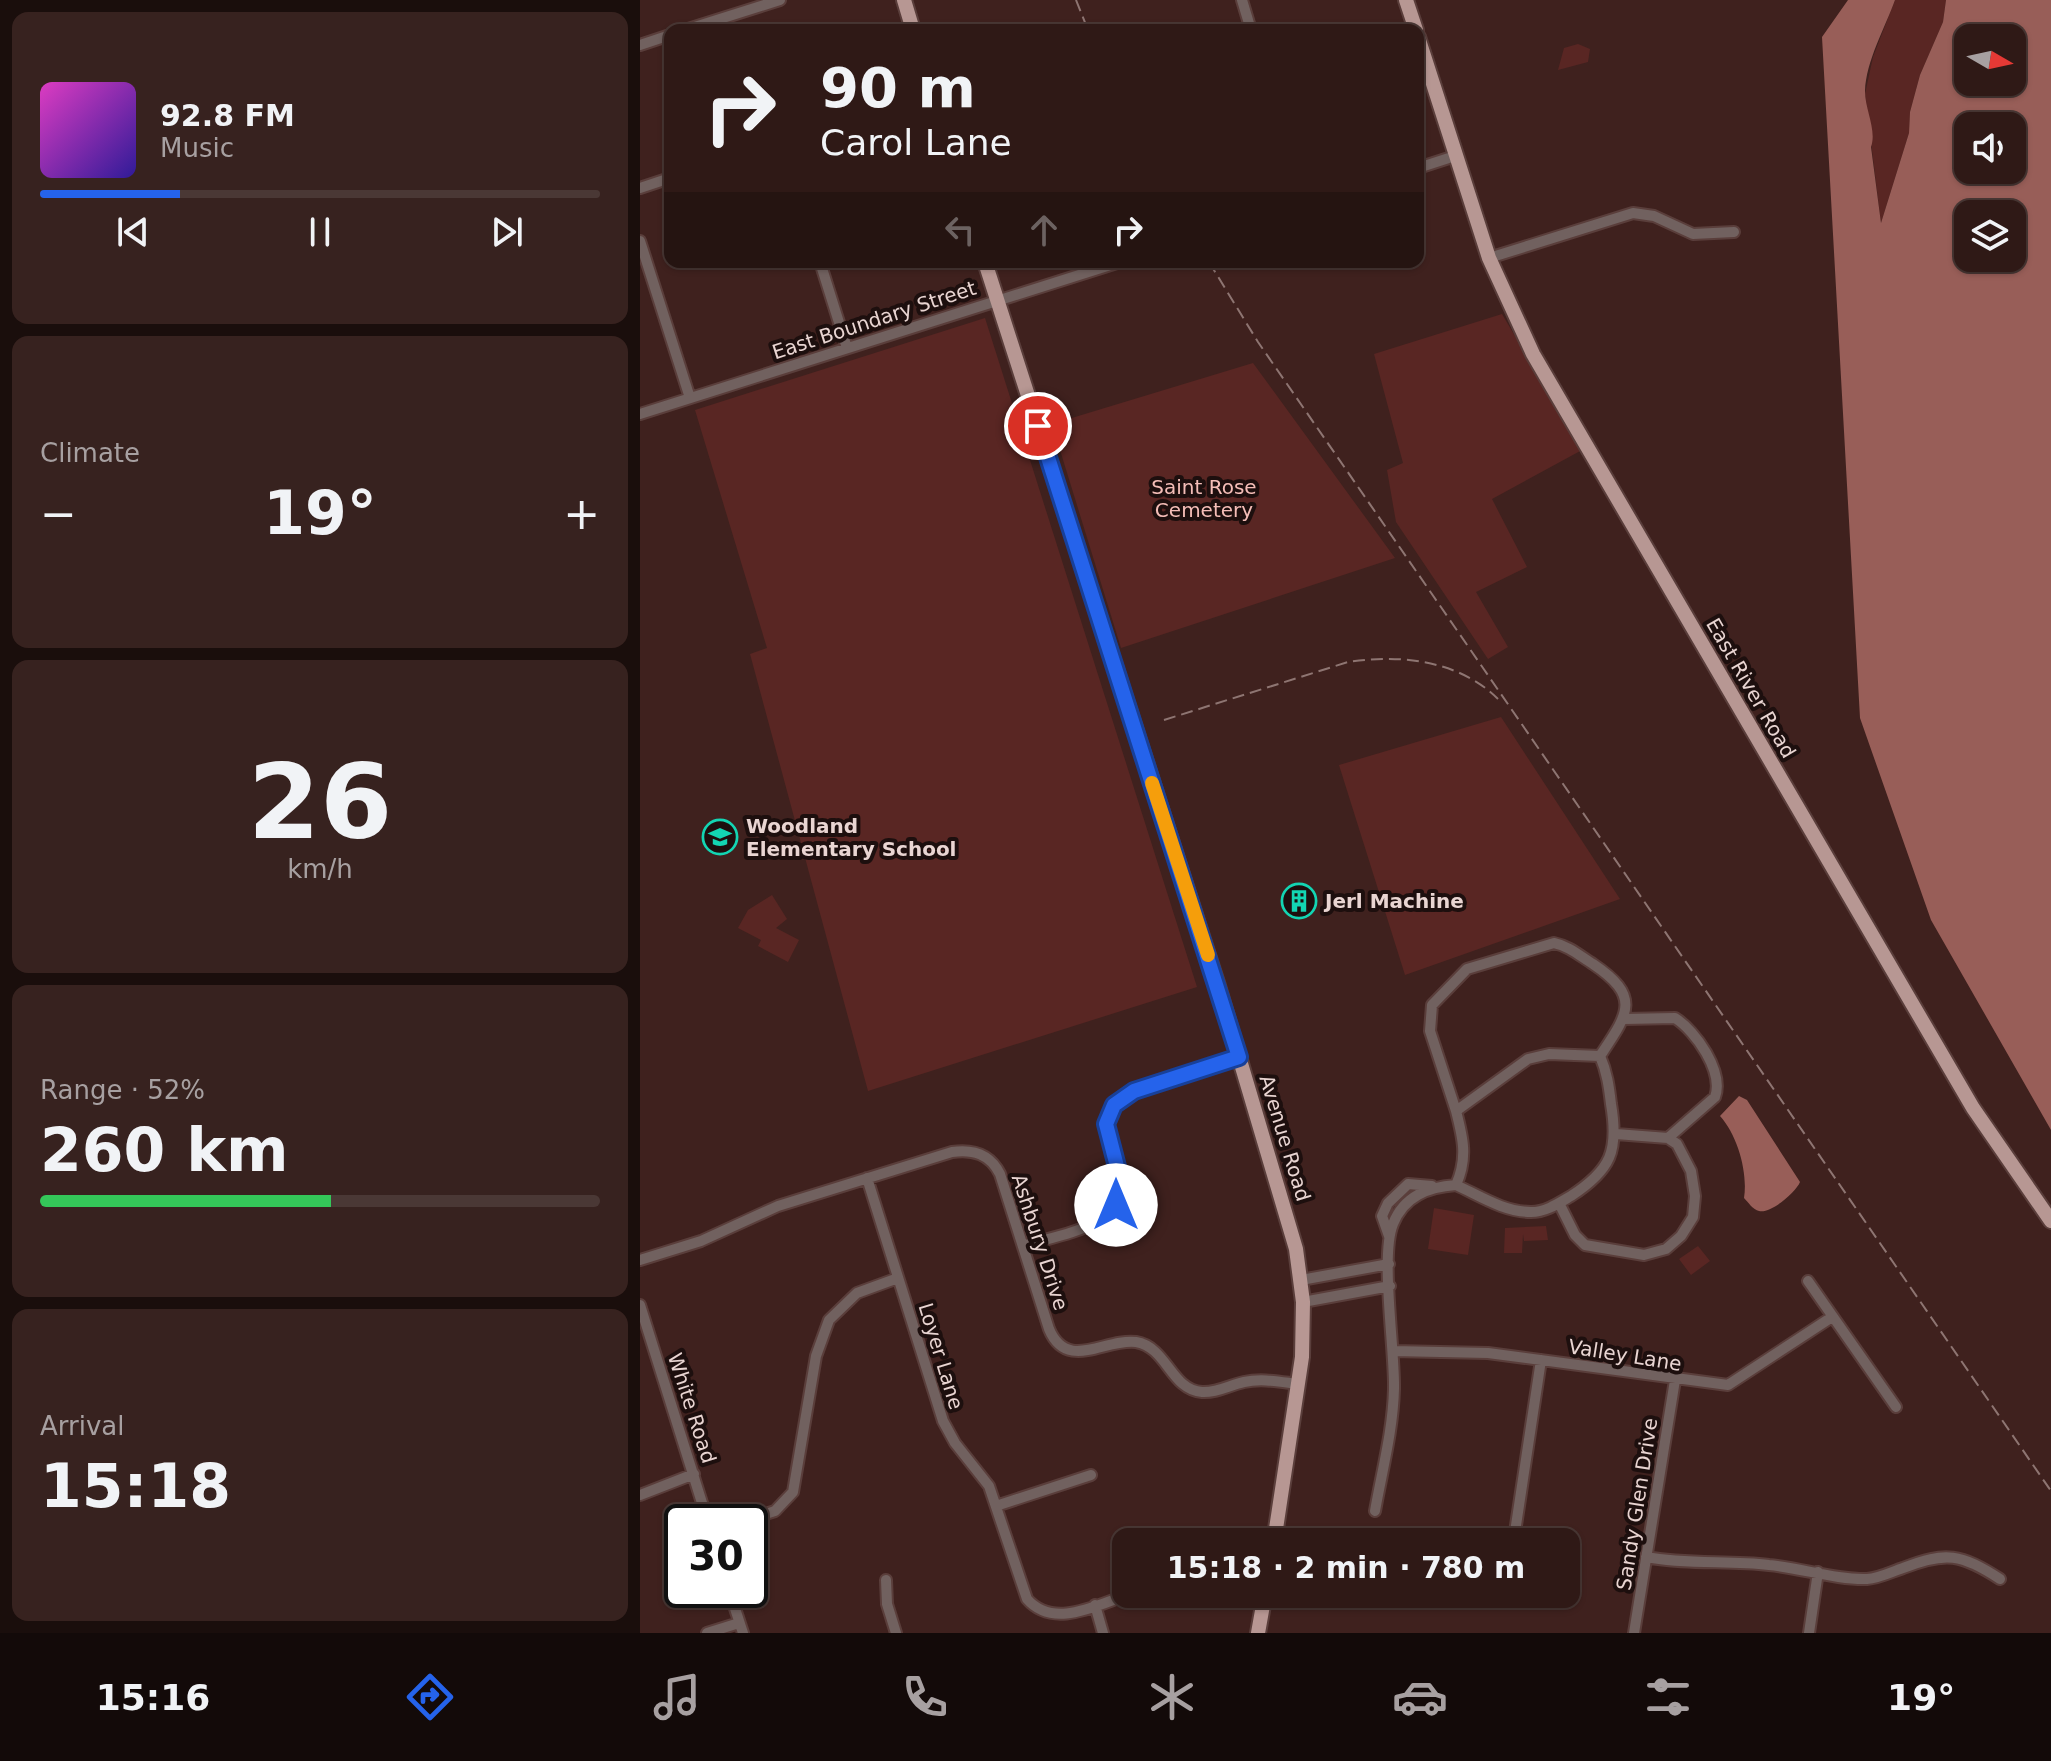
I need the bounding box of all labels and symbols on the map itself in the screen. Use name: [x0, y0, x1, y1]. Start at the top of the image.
north arrow: [1954, 24, 2026, 96]
street label: East Boundary Street: [769, 276, 979, 364]
pin: [1004, 392, 1072, 460]
park label: Saint Rose Cemetery: [1151, 475, 1257, 522]
street label: East River Road: [1701, 614, 1801, 762]
place label: Woodland Elementary School: [746, 814, 956, 861]
school or university icon: Woodland Elementary School: [701, 818, 739, 856]
building icon: Jerl Machine: [1280, 882, 1318, 920]
place label: Jerl Machine: [1323, 889, 1464, 913]
street label: Avenue Road: [1254, 1072, 1316, 1204]
position arrow: [1074, 1163, 1158, 1247]
street label: Ashbury Drive: [1007, 1171, 1073, 1313]
street label: Loyer Lane: [913, 1300, 969, 1412]
street label: Valley Lane: [1567, 1334, 1683, 1376]
street label: White Road: [663, 1350, 721, 1466]
street label: Sandy Glen Drive: [1612, 1416, 1662, 1592]
speed limit sign: 30: [664, 1504, 768, 1608]

